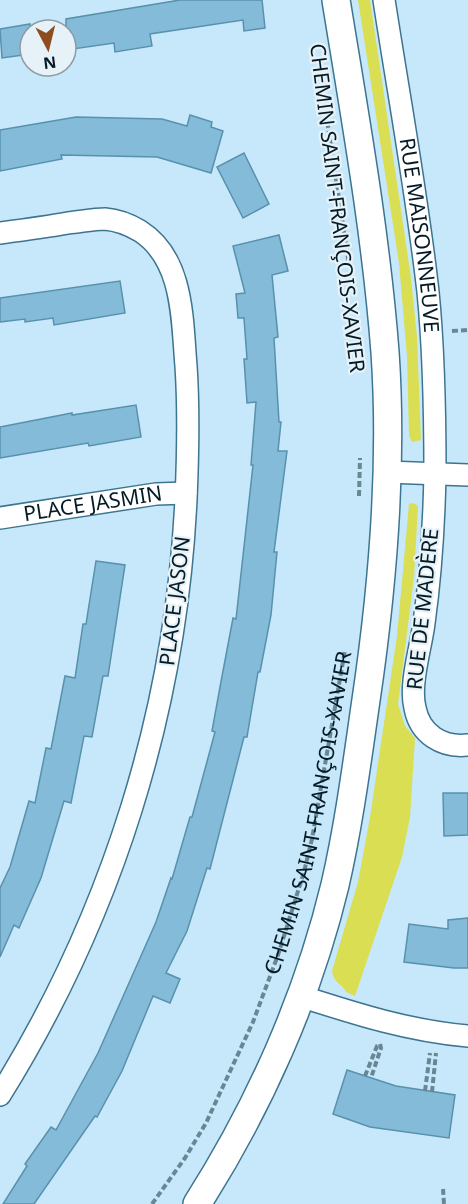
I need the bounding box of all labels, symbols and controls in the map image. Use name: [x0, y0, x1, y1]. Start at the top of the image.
north arrow: [18, 18, 78, 78]
street label: CHEMIN SAINT-FRANÇOIS-XAVIER: [304, 42, 372, 374]
text: N: [42, 51, 58, 75]
street label: RUE MAISONNEUVE: [393, 136, 446, 334]
street label: PLACE JASMIN: [21, 478, 164, 527]
street label: RUE DE MADÈRE: [400, 527, 444, 691]
street label: PLACE JASON: [152, 535, 196, 667]
street label: CHEMIN SAINT-FRANÇOIS-XAVIER: [257, 649, 358, 978]

